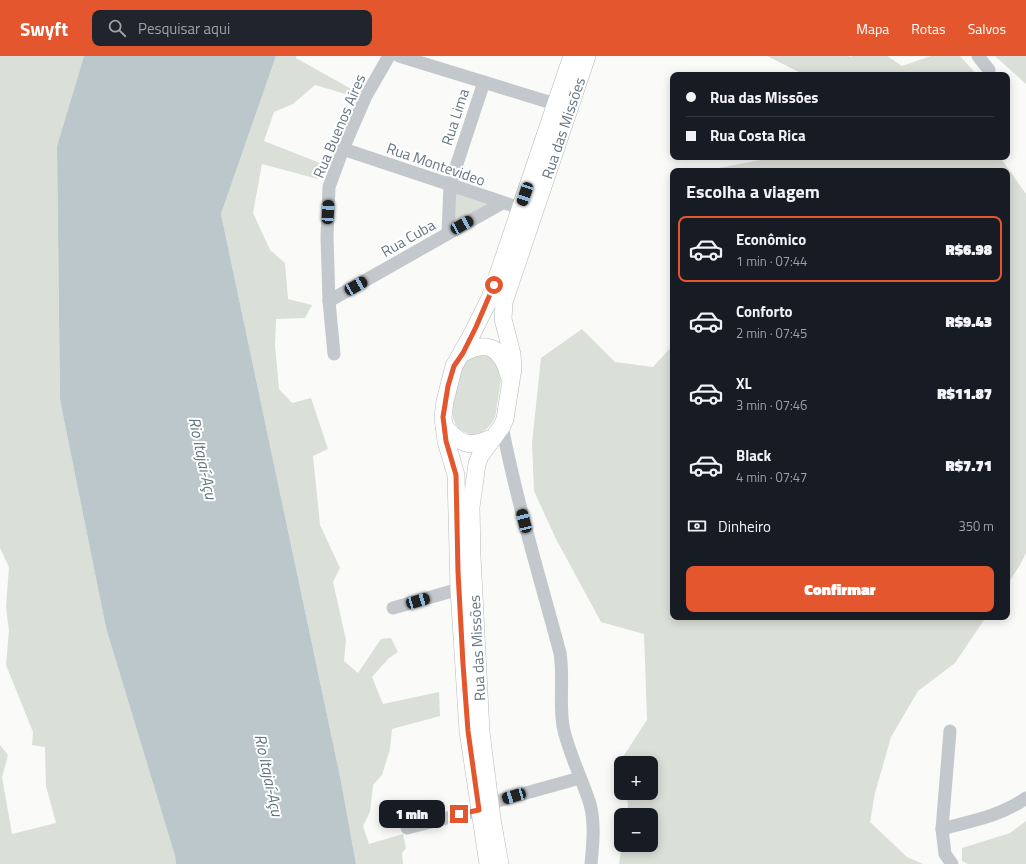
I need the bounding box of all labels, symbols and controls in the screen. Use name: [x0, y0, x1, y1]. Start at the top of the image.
search box: [92, 10, 372, 46]
text: Swyft: [20, 14, 68, 43]
icon: search: [106, 17, 128, 39]
text: Pesquisar aqui: [138, 17, 230, 40]
text: Mapa: [856, 18, 889, 39]
text: Rotas: [911, 18, 946, 39]
text: Salvos: [968, 18, 1006, 39]
street label: Rua Buenos Aires: [307, 70, 371, 182]
street label: Rua das Missões: [535, 74, 591, 182]
street label: Rua Lima: [435, 85, 475, 148]
text: Rua das Missões: [710, 86, 818, 109]
text: Rua Costa Rica: [710, 124, 806, 147]
street label: Rua Montevideo: [384, 136, 489, 192]
text: Escolha a viagem: [686, 178, 820, 205]
car: [515, 181, 535, 207]
car: [321, 200, 335, 224]
street label: Rua Cuba: [377, 213, 440, 263]
car: [449, 214, 475, 236]
text: Econômico: [736, 228, 806, 251]
icon: car: [688, 231, 724, 267]
text: R$6.98: [946, 238, 992, 261]
text: 1 min · 07:44: [736, 251, 807, 271]
car: [343, 275, 369, 297]
route start: [485, 276, 503, 294]
text: Conforto: [736, 300, 793, 323]
icon: car: [688, 303, 724, 339]
text: R$9.43: [946, 310, 992, 333]
text: 2 min · 07:45: [736, 323, 807, 343]
text: XL: [736, 372, 752, 395]
icon: car: [688, 375, 724, 411]
text: R$11.87: [937, 382, 992, 405]
text: 3 min · 07:46: [736, 395, 807, 415]
water label: Rio Itajaí-Açu: [183, 415, 224, 502]
text: Black: [736, 444, 771, 467]
icon: car: [688, 447, 724, 483]
text: R$7.71: [946, 454, 992, 477]
text: 4 min · 07:47: [736, 467, 807, 487]
car: [515, 508, 533, 534]
icon: cash: [686, 515, 708, 537]
text: Dinheiro: [718, 515, 771, 538]
text: 350 m: [958, 516, 994, 536]
button: Confirmar: [686, 566, 994, 612]
car: [405, 592, 431, 610]
street label: Rua das Missões: [463, 594, 491, 702]
water label: Rio Itajaí-Açu: [249, 732, 290, 819]
map controls: [614, 756, 658, 852]
button: +: [614, 756, 658, 800]
car: [501, 787, 527, 805]
callout: 1 min: [379, 800, 445, 828]
text: 1 min: [396, 804, 428, 824]
route end: [450, 805, 468, 823]
button: −: [614, 808, 658, 852]

